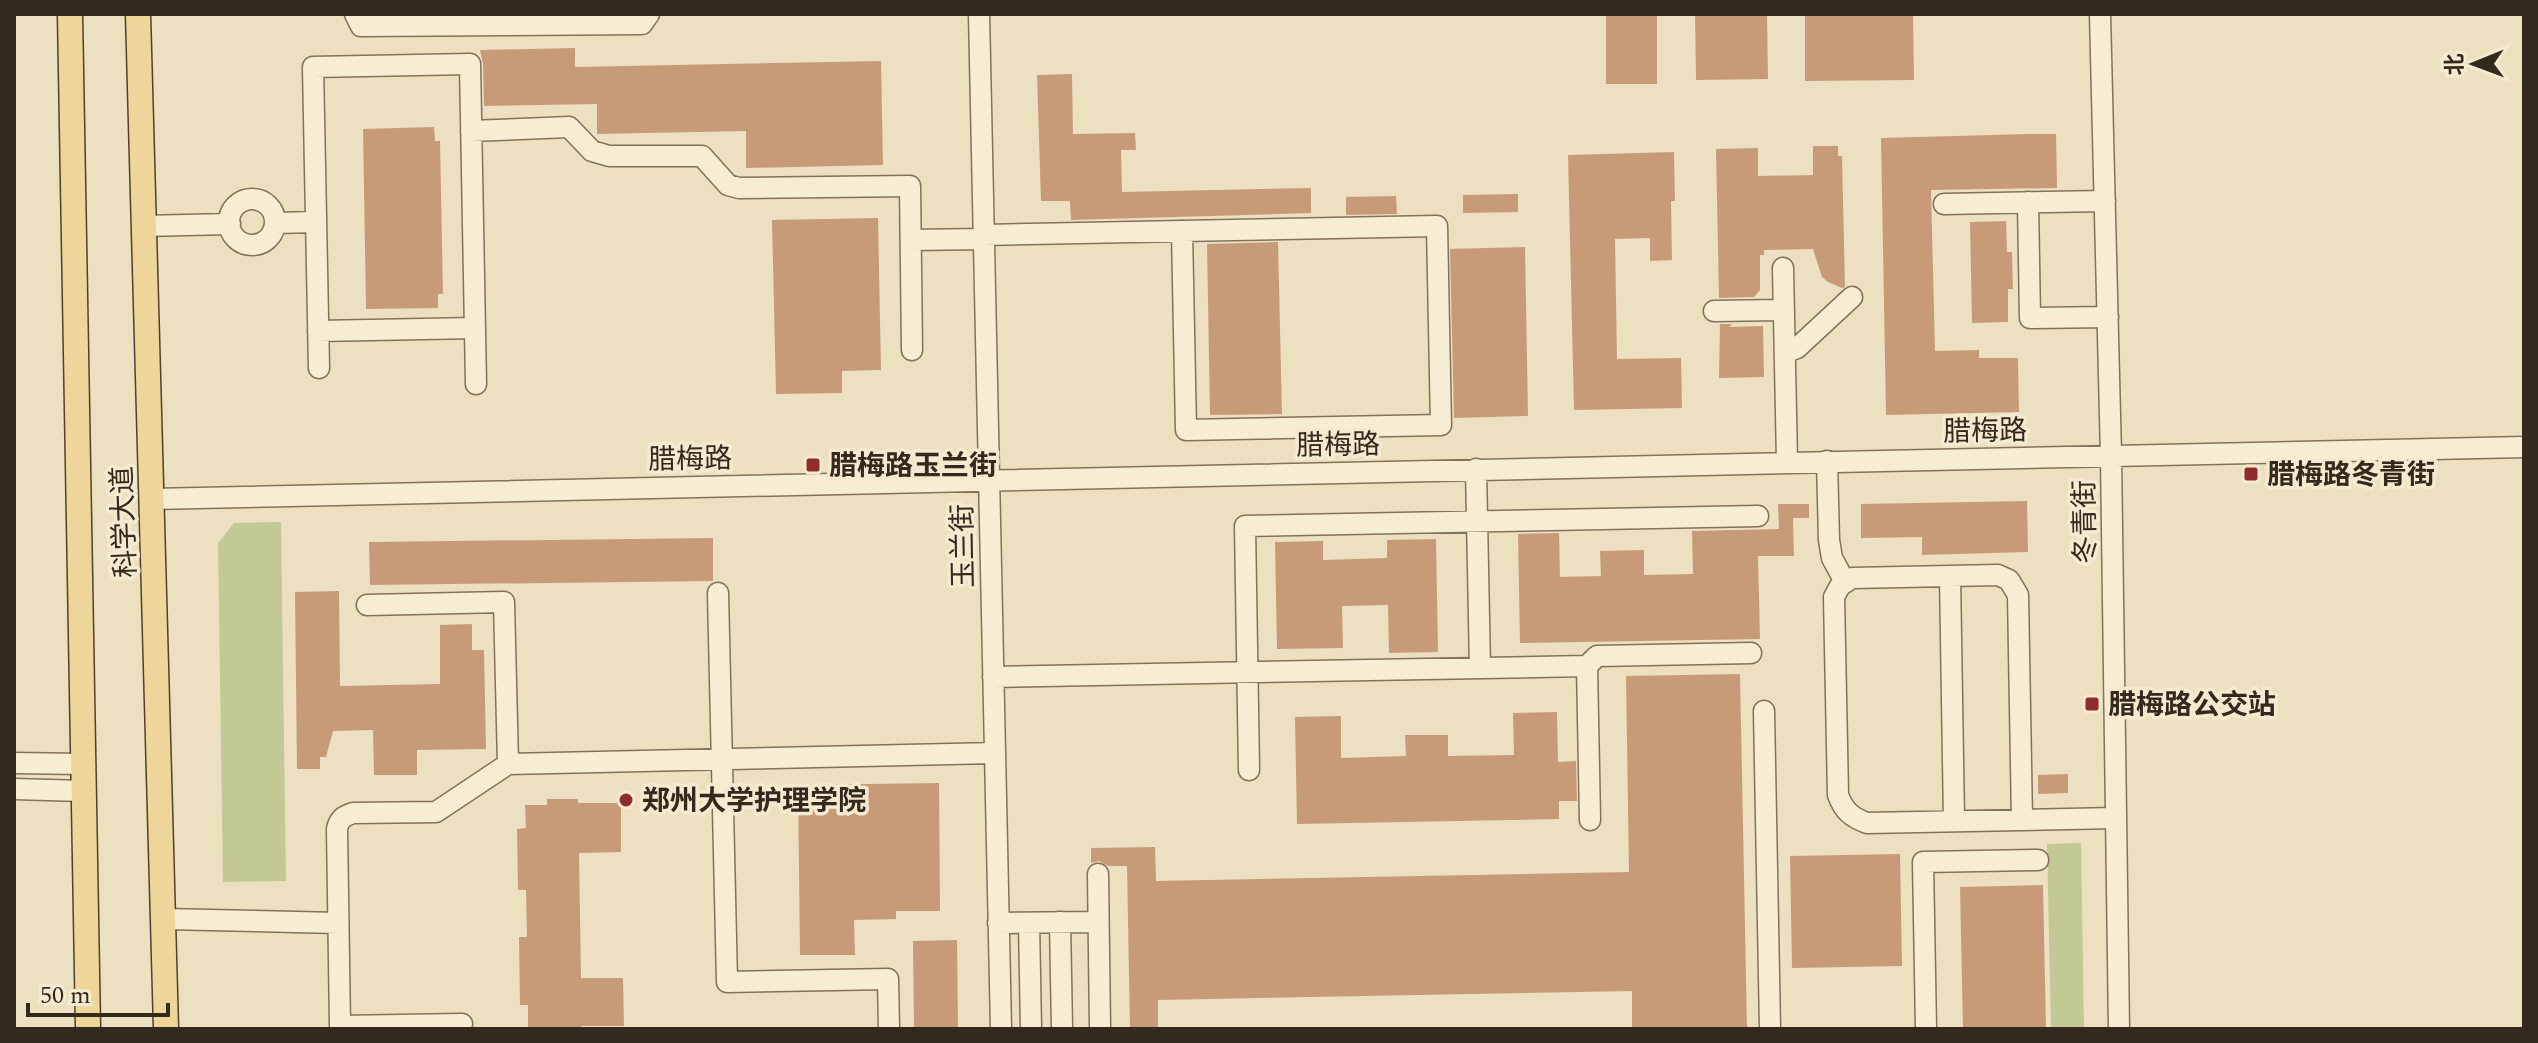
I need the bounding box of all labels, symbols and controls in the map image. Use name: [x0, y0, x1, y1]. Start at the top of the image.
north arrow: [2434, 24, 2514, 104]
text: 北: [2439, 53, 2472, 76]
street label: 腊梅路: [1943, 409, 2027, 454]
street label: 腊梅路: [1296, 423, 1380, 468]
street label: 腊梅路: [648, 437, 732, 482]
place label: 腊梅路玉兰街: [829, 445, 997, 488]
place label: 腊梅路冬青街: [2267, 454, 2435, 497]
marker: 腊梅路玉兰街: [804, 456, 822, 474]
street label: 科学大道: [101, 465, 148, 579]
marker: 腊梅路冬青街: [2242, 465, 2260, 483]
street label: 冬青街: [2063, 480, 2108, 564]
street label: 玉兰街: [941, 504, 986, 588]
place label: 腊梅路公交站: [2108, 684, 2276, 727]
marker: 腊梅路公交站: [2083, 695, 2101, 713]
place label: 郑州大学护理学院: [642, 780, 866, 823]
marker: 郑州大学护理学院: [617, 791, 635, 809]
scale bar: [28, 967, 168, 1017]
text: 50 m: [40, 978, 91, 1014]

